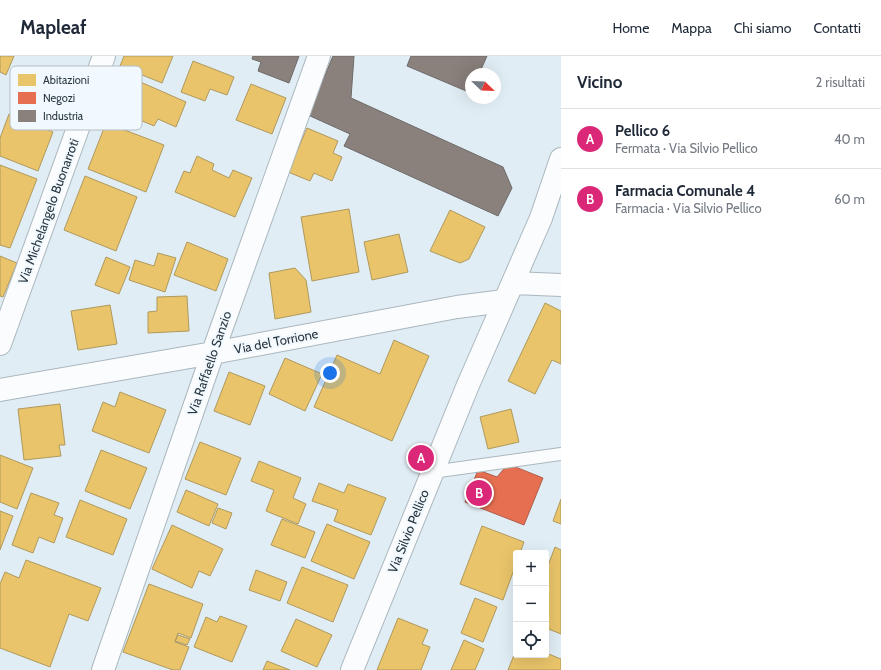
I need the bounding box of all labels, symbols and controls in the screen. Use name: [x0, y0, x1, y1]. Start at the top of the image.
text: Mapleaf: [20, 16, 87, 39]
text: Home: [612, 19, 649, 37]
text: Mappa: [671, 19, 712, 37]
text: Chi siamo: [734, 19, 791, 37]
text: Contatti: [813, 19, 861, 37]
legend: [10, 66, 142, 130]
north arrow: [465, 68, 501, 104]
text: Vicino: [577, 72, 622, 92]
text: Abitazioni: [43, 73, 89, 87]
text: 2 risultati: [816, 74, 865, 90]
text: Negozi: [43, 91, 75, 105]
text: Industria: [43, 109, 84, 123]
text: Pellico 6: [615, 122, 670, 140]
text: A: [586, 131, 594, 147]
text: 40 m: [834, 131, 865, 147]
street label: Via Michelangelo Buonarroti: [14, 136, 82, 286]
text: Fermata · Via Silvio Pellico: [615, 140, 758, 156]
text: Farmacia Comunale 4: [615, 182, 755, 200]
text: B: [586, 191, 594, 207]
text: 60 m: [834, 191, 865, 207]
text: Farmacia · Via Silvio Pellico: [615, 200, 762, 216]
street label: Via Raffaello Sanzio: [184, 309, 234, 417]
street label: Via del Torrione: [233, 325, 320, 357]
your location: [320, 363, 340, 383]
pin: A: [408, 443, 434, 473]
pin: B: [466, 478, 492, 508]
street label: Via Silvio Pellico: [384, 487, 432, 575]
map controls: [513, 550, 549, 658]
button: +: [513, 550, 549, 586]
button: −: [513, 586, 549, 622]
button: locate: [513, 622, 549, 658]

